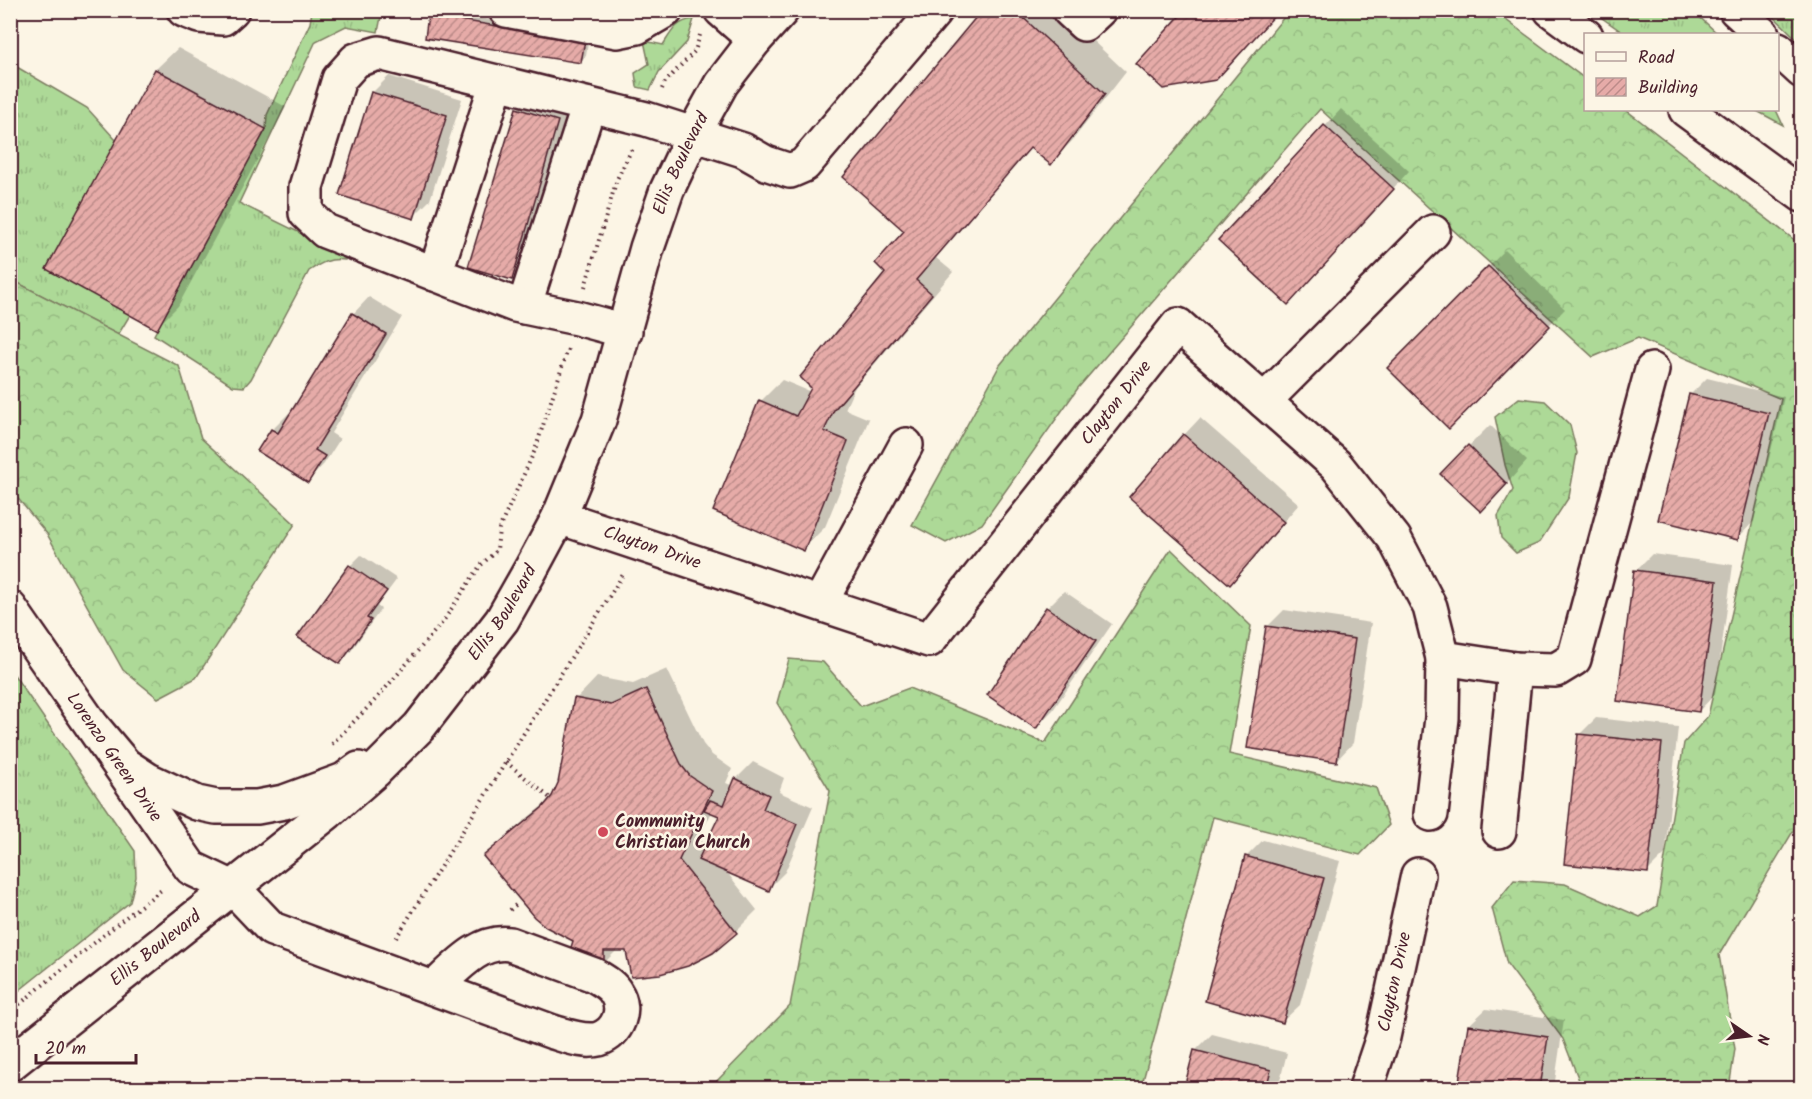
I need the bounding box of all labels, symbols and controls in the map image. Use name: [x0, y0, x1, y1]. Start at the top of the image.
legend: [1584, 33, 1779, 111]
text: Road: [1638, 44, 1675, 73]
text: Building: [1638, 74, 1698, 103]
street label: Ellis Boulevard: [645, 106, 718, 219]
street label: Clayton Drive: [1073, 354, 1159, 452]
street label: Clayton Drive: [599, 518, 705, 578]
street label: Ellis Boulevard: [461, 559, 545, 668]
street label: Lorenzo Green Drive: [58, 686, 169, 828]
place label: Community Christian Church: [615, 808, 750, 858]
marker: Community Christian Church: [596, 825, 610, 839]
street label: Ellis Boulevard: [104, 902, 209, 994]
street label: Clayton Drive: [1370, 929, 1420, 1035]
north arrow: [1719, 1006, 1779, 1066]
scale bar: [36, 1027, 136, 1065]
text: N: [1749, 1031, 1775, 1047]
text: 20 m: [45, 1035, 86, 1064]

